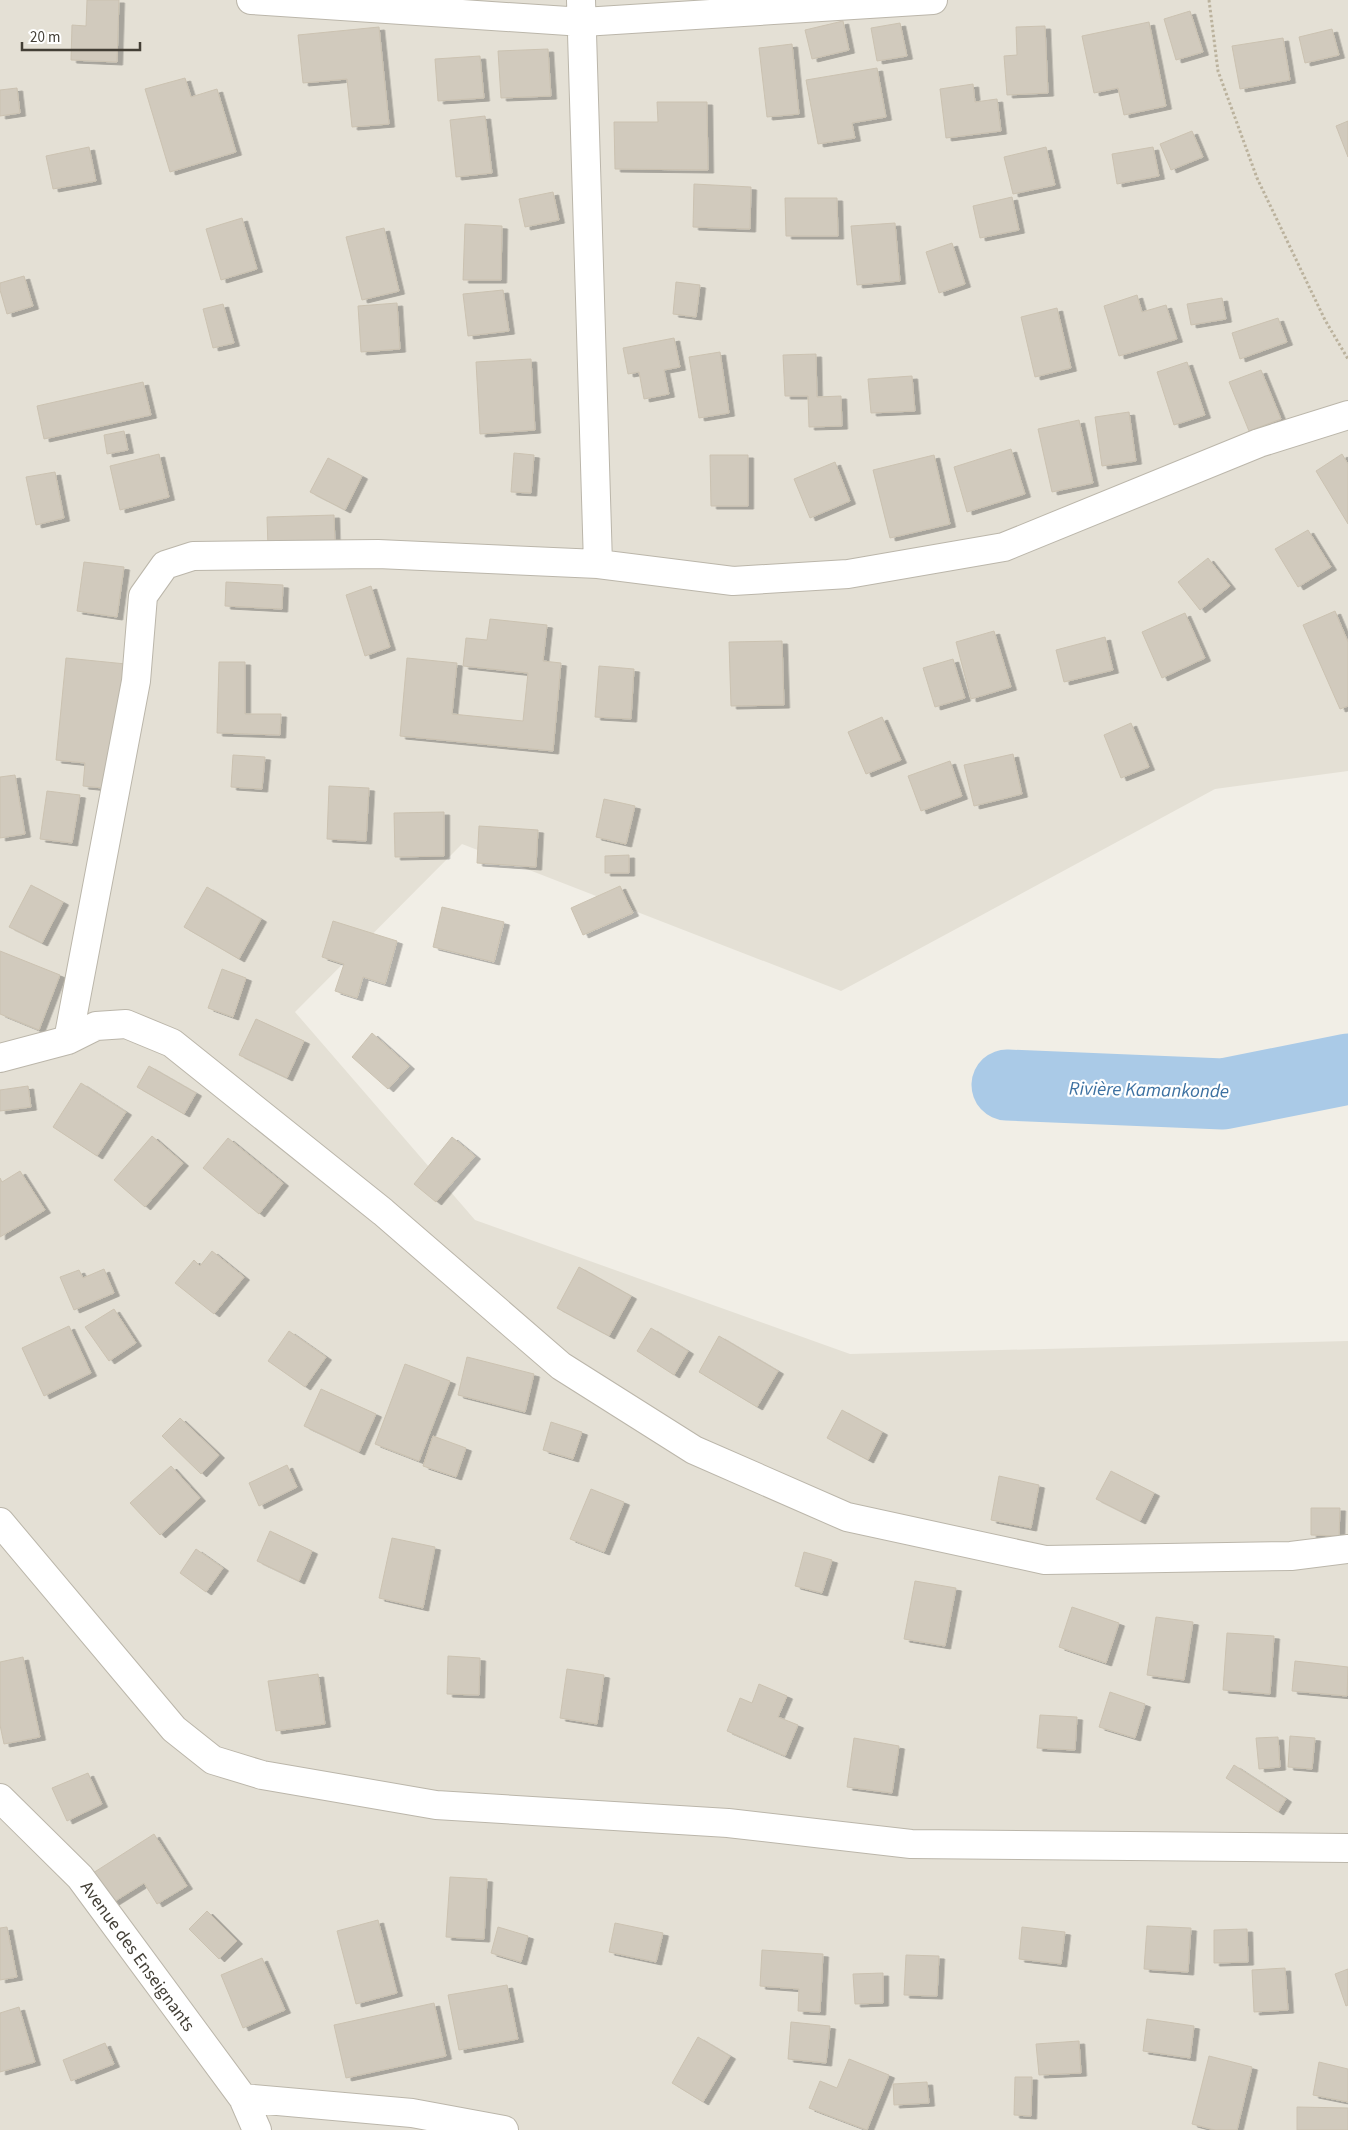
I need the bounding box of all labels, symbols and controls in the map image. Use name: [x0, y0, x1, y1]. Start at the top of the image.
scale bar: [22, 20, 140, 52]
text: 20 m: [30, 27, 60, 48]
water label: Rivière Kamankonde: [1069, 1076, 1229, 1105]
street label: Avenue des Enseignants: [74, 1876, 201, 2037]

